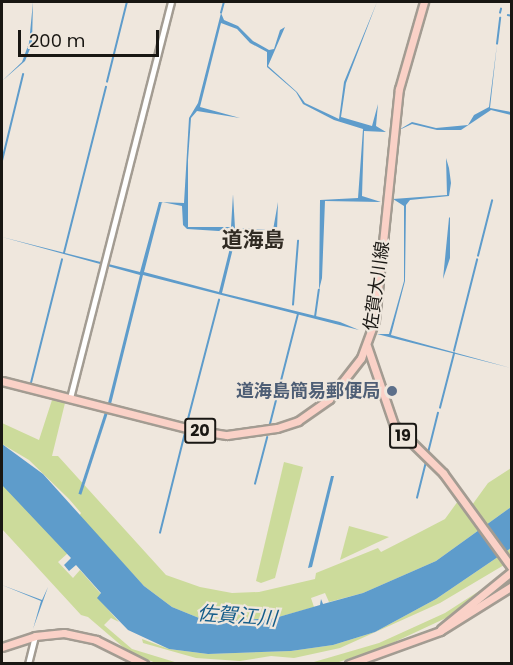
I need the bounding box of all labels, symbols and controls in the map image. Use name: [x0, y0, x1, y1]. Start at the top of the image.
scale bar: [21, 18, 162, 56]
text: 200 m: [29, 28, 85, 53]
district label: 道海島: [222, 227, 284, 253]
street label: 佐賀大川線: [360, 240, 394, 332]
place label: 道海島簡易郵便局: [236, 380, 380, 402]
marker: 道海島簡易郵便局: [385, 384, 399, 398]
road number: 20: [184, 418, 216, 444]
road number: 19: [388, 423, 418, 449]
water label: 佐賀江川: [196, 601, 278, 631]

